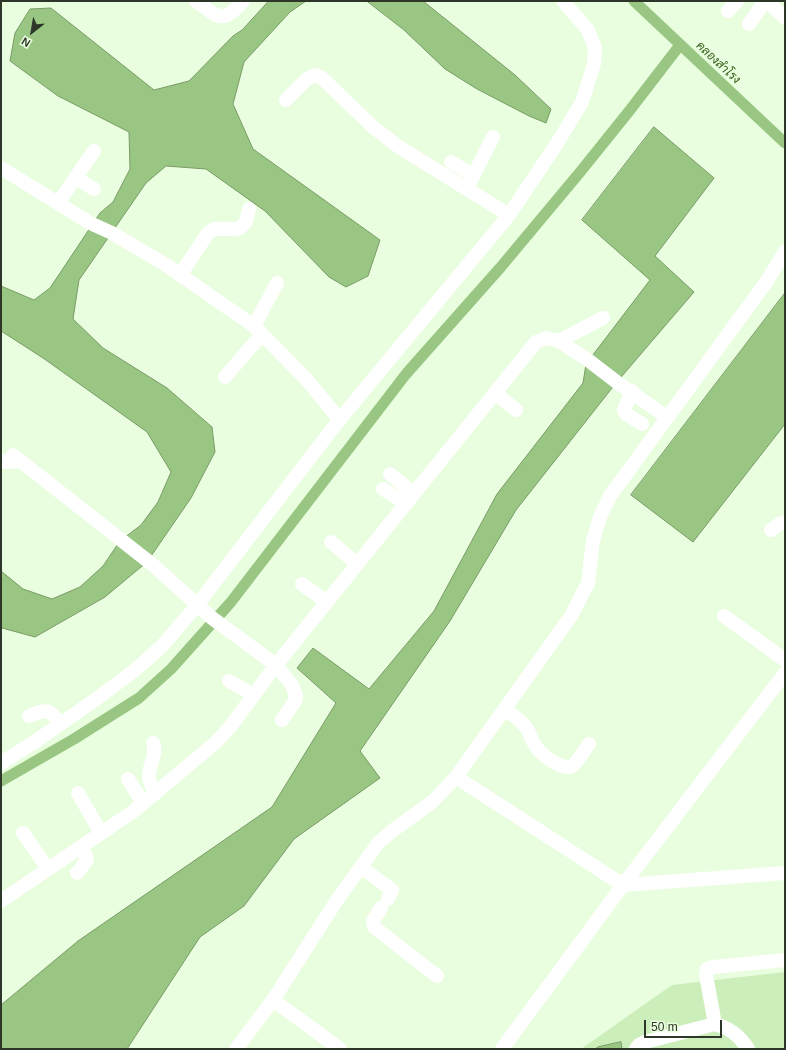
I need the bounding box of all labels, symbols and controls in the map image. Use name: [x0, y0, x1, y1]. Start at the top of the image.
north arrow: [12, 12, 52, 52]
text: N: [19, 35, 32, 49]
water label: คลองสำโรง: [693, 39, 743, 87]
scale bar: [646, 1012, 724, 1038]
text: 50 m: [651, 1020, 678, 1034]

